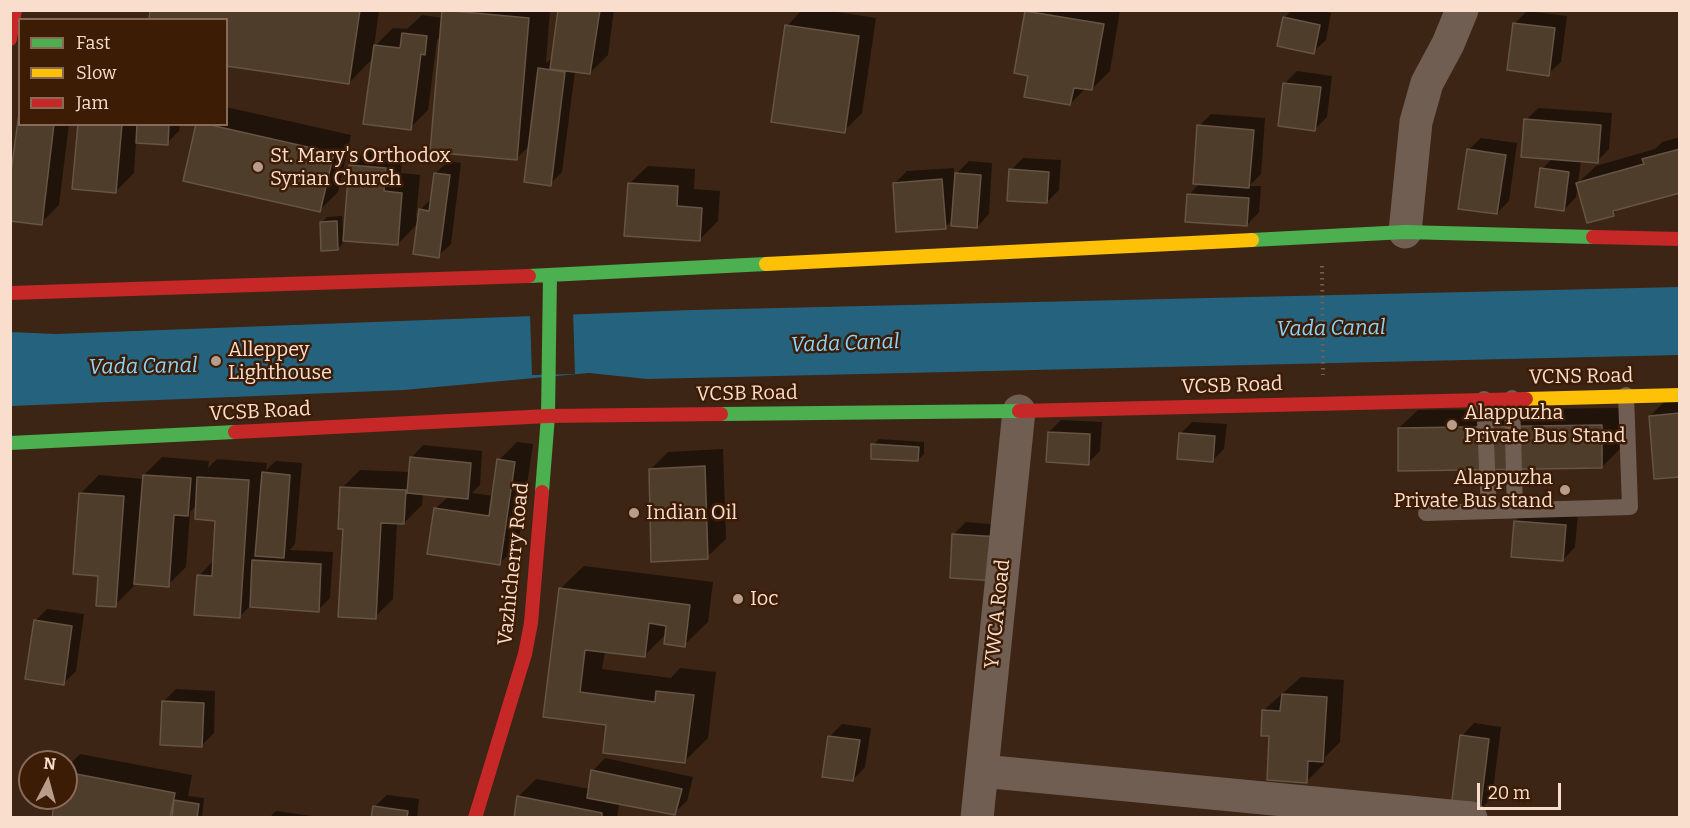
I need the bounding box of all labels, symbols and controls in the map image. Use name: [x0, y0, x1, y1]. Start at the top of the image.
legend: [18, 18, 228, 126]
text: Fast: [76, 32, 111, 54]
text: Slow: [76, 62, 116, 84]
text: Jam: [76, 92, 109, 114]
place label: St. Mary's Orthodox Syrian Church: [270, 144, 451, 191]
marker: St. Mary's Orthodox Syrian Church: [251, 160, 265, 174]
water label: Vada Canal: [1276, 315, 1386, 343]
water label: Vada Canal: [790, 330, 900, 358]
place label: Alleppey Lighthouse: [228, 338, 332, 385]
water label: Vada Canal: [88, 353, 198, 381]
marker: Alleppey Lighthouse: [209, 354, 223, 368]
street label: VCNS Road: [1529, 364, 1633, 390]
street label: VCSB Road: [1181, 372, 1283, 400]
street label: VCSB Road: [696, 381, 798, 407]
street label: VCSB Road: [209, 397, 311, 427]
place label: Alappuzha Private Bus Stand: [1464, 401, 1626, 448]
marker: Alappuzha Private Bus Stand: [1445, 418, 1459, 432]
place label: Alappuzha Private Bus stand: [1394, 466, 1553, 513]
street label: Vazhicherry Road: [494, 481, 534, 647]
marker: Alappuzha Private Bus stand: [1558, 483, 1572, 497]
place label: Indian Oil: [646, 501, 737, 525]
marker: Indian Oil: [627, 506, 641, 520]
street label: YWCA Road: [980, 558, 1016, 670]
place label: Ioc: [750, 587, 778, 611]
marker: Ioc: [731, 592, 745, 606]
north arrow: [18, 750, 78, 810]
text: N: [43, 753, 57, 774]
scale bar: [1480, 771, 1564, 809]
text: 20 m: [1488, 782, 1530, 804]

